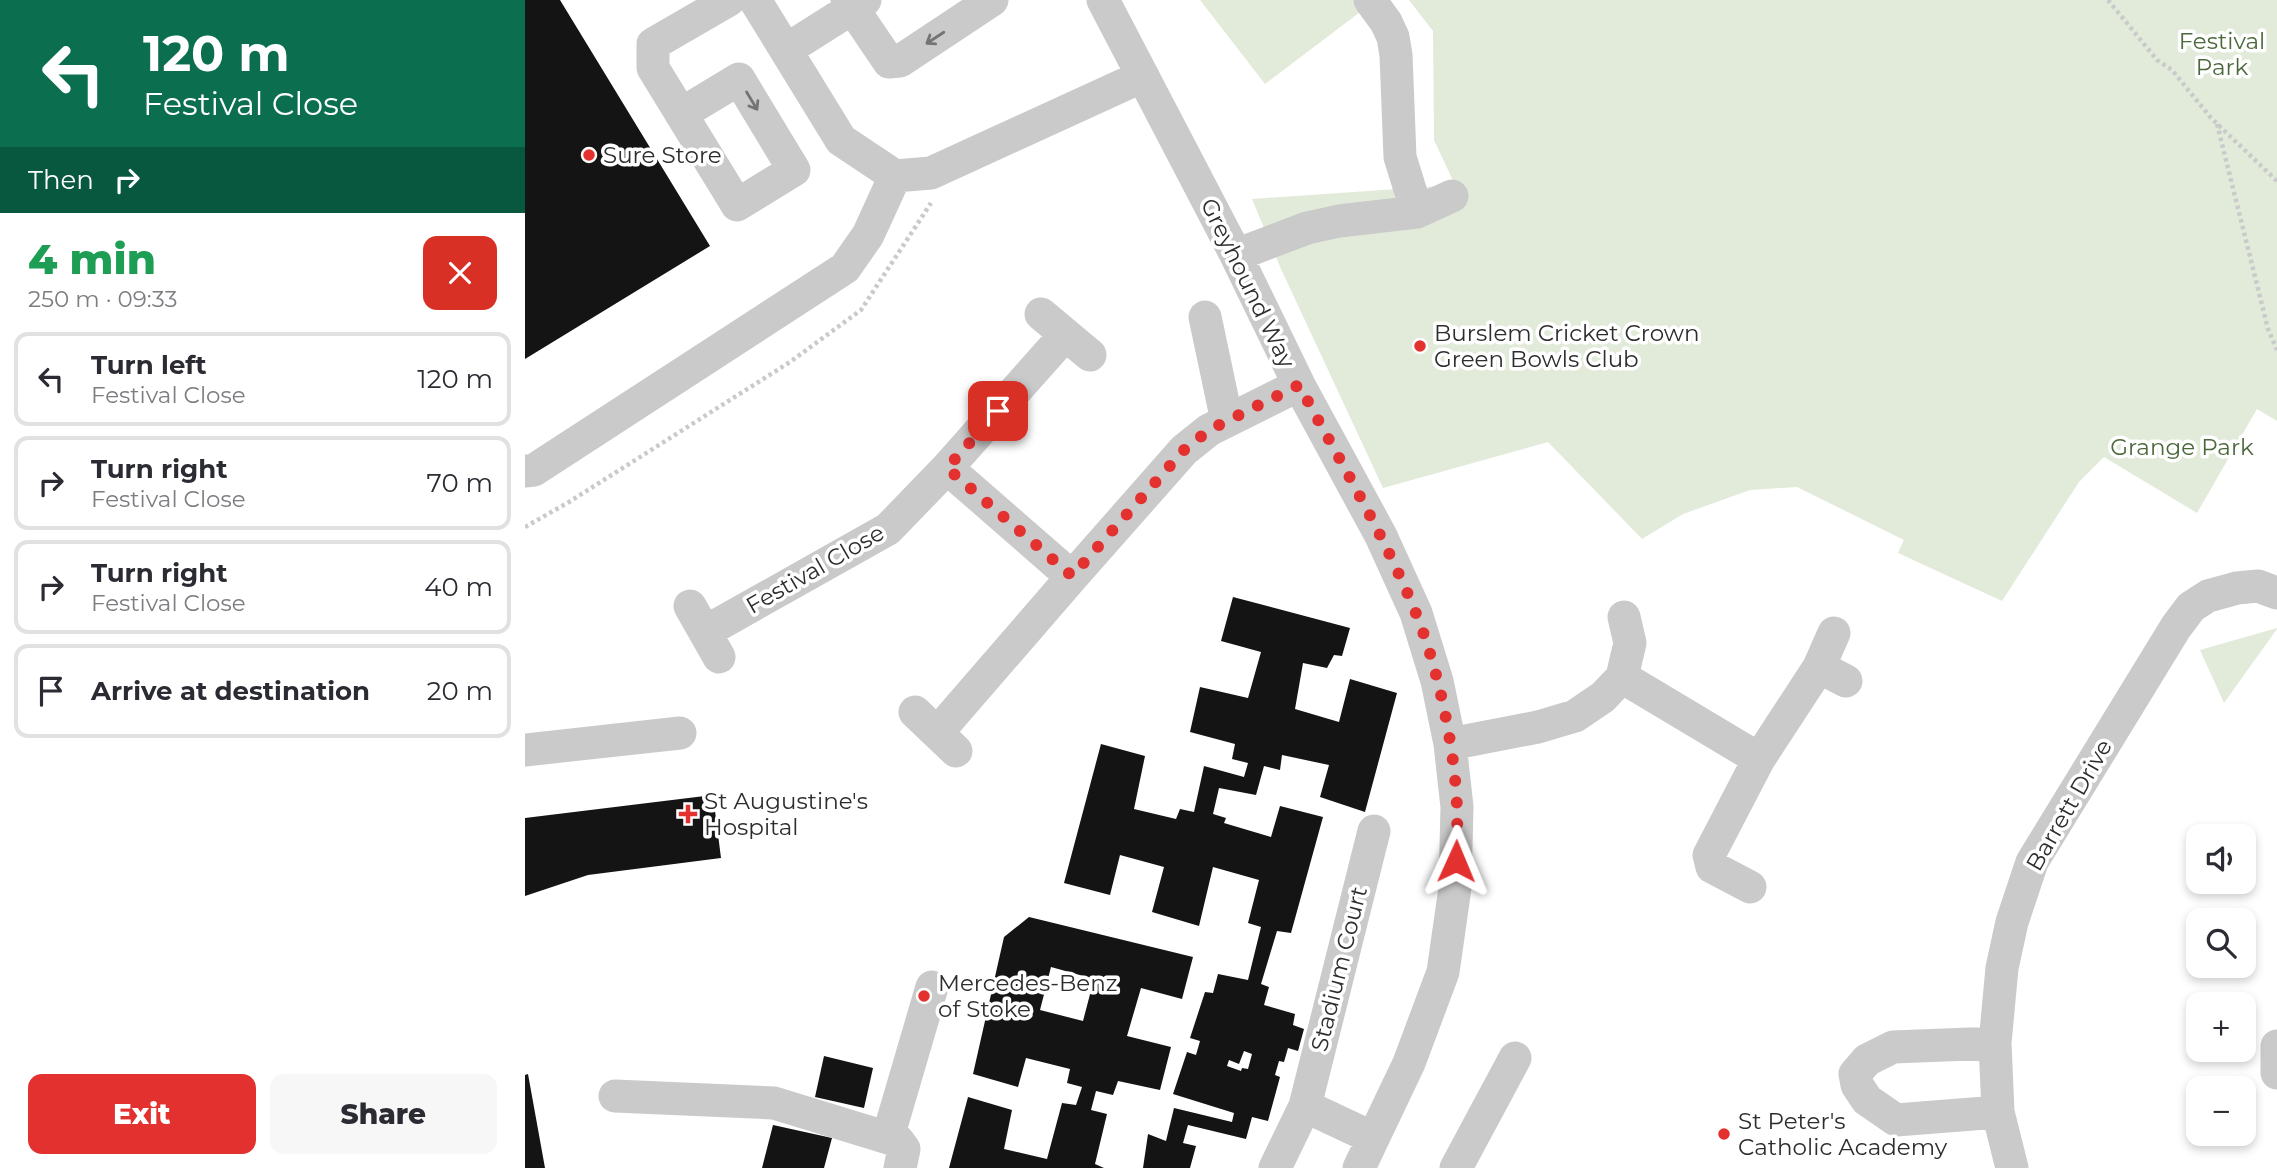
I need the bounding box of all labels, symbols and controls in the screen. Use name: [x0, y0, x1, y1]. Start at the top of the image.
text: 120 m: [143, 24, 290, 83]
park label: Festival Park: [2179, 27, 2265, 81]
icon: left: [28, 28, 119, 119]
one-way arrow: [926, 31, 946, 45]
text: Festival Close: [143, 84, 358, 123]
one-way arrow: [746, 91, 760, 111]
place label: Sure Store: [603, 141, 722, 169]
marker: Sure Store: [581, 147, 597, 163]
icon: right: [108, 161, 146, 199]
text: Then: [28, 164, 94, 196]
street label: Greyhound Way: [1195, 194, 1301, 373]
text: 4 min: [28, 233, 156, 285]
button: close: [423, 236, 497, 310]
text: 250 m · 09:33: [28, 285, 178, 313]
place label: Burslem Cricket Crown Green Bowls Club: [1434, 319, 1700, 373]
marker: Burslem Cricket Crown Green Bowls Club: [1412, 338, 1428, 354]
text: Turn left: [91, 349, 207, 381]
icon: left: [32, 360, 70, 398]
text: 120 m: [417, 363, 493, 395]
text: Festival Close: [91, 381, 246, 409]
pin: [968, 381, 1028, 441]
icon: arrive: [979, 392, 1017, 430]
park label: Grange Park: [2110, 433, 2254, 461]
text: Turn right: [91, 453, 227, 485]
icon: right: [32, 464, 70, 502]
text: 70 m: [427, 467, 493, 499]
text: Festival Close: [91, 485, 246, 513]
street label: Festival Close: [741, 518, 889, 620]
text: Turn right: [91, 557, 227, 589]
icon: right: [32, 568, 70, 606]
text: 40 m: [424, 571, 493, 603]
text: Festival Close: [91, 589, 246, 617]
icon: arrive: [32, 672, 70, 710]
text: Arrive at destination: [91, 675, 370, 707]
text: 20 m: [427, 675, 493, 707]
street label: Barrett Drive: [2020, 734, 2118, 876]
place label: St Augustine's Hospital: [704, 787, 868, 841]
marker: St Augustine's Hospital: [678, 804, 698, 824]
position arrow: [1419, 824, 1493, 898]
map controls: [2186, 824, 2256, 1146]
button: sound: [2186, 824, 2256, 894]
street label: Stadium Court: [1305, 884, 1373, 1054]
button: search: [2186, 908, 2256, 978]
place label: Mercedes-Benz of Stoke: [938, 969, 1117, 1023]
marker: Mercedes-Benz of Stoke: [916, 988, 932, 1004]
button: +: [2186, 992, 2256, 1062]
button: Exit: [28, 1074, 256, 1154]
button: Share: [270, 1074, 497, 1154]
button: −: [2186, 1076, 2256, 1146]
place label: St Peter's Catholic Academy: [1738, 1107, 1948, 1161]
marker: St Peter's Catholic Academy: [1716, 1126, 1732, 1142]

